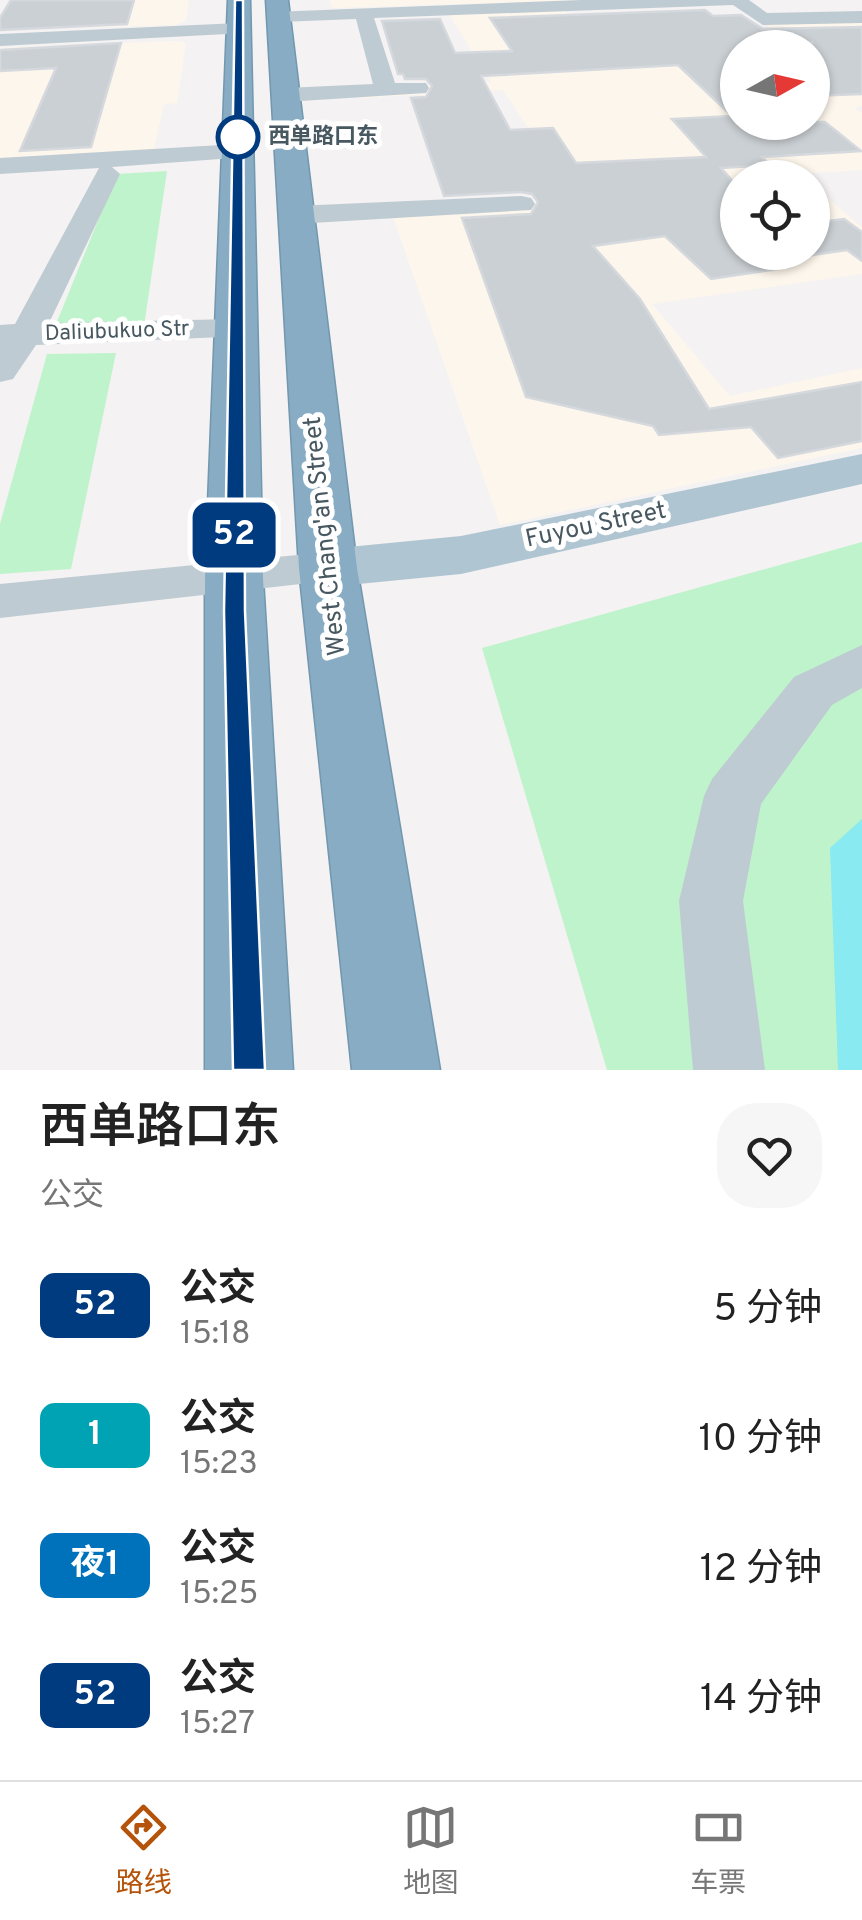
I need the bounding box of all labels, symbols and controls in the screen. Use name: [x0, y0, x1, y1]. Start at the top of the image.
north arrow: [720, 30, 830, 140]
map controls: [720, 30, 830, 270]
marker: 西单路口东: [217, 116, 259, 158]
place label: 西单路口东: [268, 124, 378, 151]
button: locate: [720, 160, 830, 270]
street label: Daliubukuo Str: [44, 316, 190, 348]
street label: West Chang'an Street: [298, 415, 354, 657]
street label: Fuyou Street: [523, 495, 669, 557]
line badge: 52: [189, 502, 279, 568]
text: 52: [213, 513, 255, 557]
text: 西单路口东: [40, 1100, 280, 1160]
button: heart: [717, 1103, 822, 1208]
text: 公交: [40, 1177, 104, 1217]
text: 公交: [180, 1266, 256, 1315]
text: 52: [74, 1283, 116, 1327]
text: 5 分钟: [713, 1286, 822, 1335]
text: 15:18: [180, 1315, 251, 1355]
text: 公交: [180, 1396, 256, 1445]
text: 1: [88, 1413, 102, 1457]
text: 10 分钟: [698, 1416, 822, 1465]
text: 15:23: [180, 1445, 258, 1485]
text: 公交: [180, 1526, 256, 1575]
text: 夜1: [70, 1543, 120, 1587]
text: 12 分钟: [700, 1546, 822, 1595]
text: 15:25: [180, 1575, 258, 1615]
text: 公交: [180, 1656, 256, 1705]
text: 52: [74, 1673, 116, 1717]
text: 14 分钟: [700, 1676, 822, 1725]
text: 15:27: [180, 1705, 255, 1745]
tab: 路线: [116, 1800, 172, 1903]
tab: 地图: [403, 1800, 459, 1903]
tab: 车票: [690, 1800, 746, 1903]

